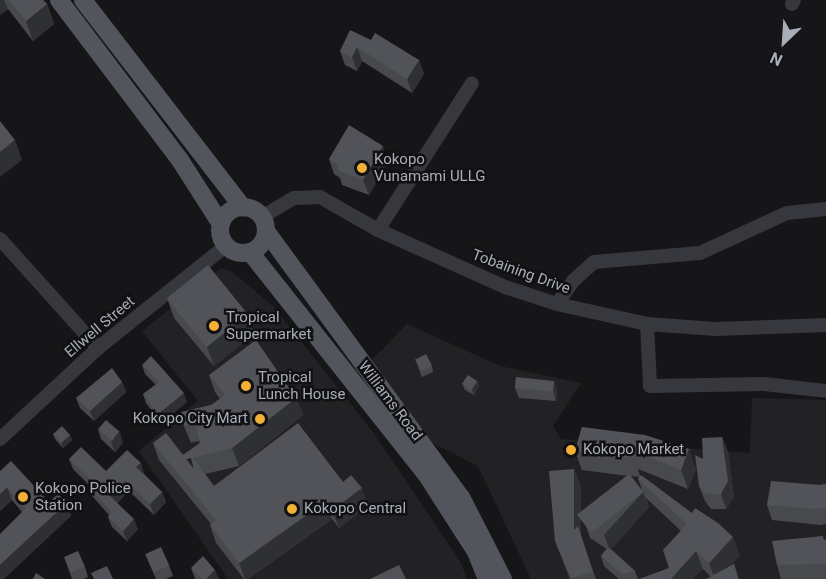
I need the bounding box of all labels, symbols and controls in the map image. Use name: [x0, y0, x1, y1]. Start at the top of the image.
north arrow: [754, 12, 814, 72]
text: N: [767, 48, 785, 70]
place label: Kokopo Vunamami ULLG: [374, 150, 486, 185]
marker: Kokopo Vunamami ULLG: [355, 161, 369, 175]
street label: Tobaining Drive: [469, 246, 573, 298]
street label: Ellwell Street: [61, 293, 139, 361]
place label: Tropical Supermarket: [226, 308, 311, 343]
marker: Tropical Supermarket: [207, 319, 221, 333]
street label: Williams Road: [354, 358, 426, 444]
place label: Tropical Lunch House: [258, 368, 345, 403]
marker: Tropical Lunch House: [239, 379, 253, 393]
place label: Kokopo City Mart: [133, 410, 248, 428]
marker: Kokopo City Mart: [253, 412, 267, 426]
place label: Kokopo Market: [583, 441, 684, 459]
marker: Kokopo Market: [564, 443, 578, 457]
place label: Kokopo Police Station: [35, 479, 131, 514]
marker: Kokopo Police Station: [16, 490, 30, 504]
place label: Kokopo Central: [304, 500, 406, 518]
marker: Kokopo Central: [285, 502, 299, 516]

